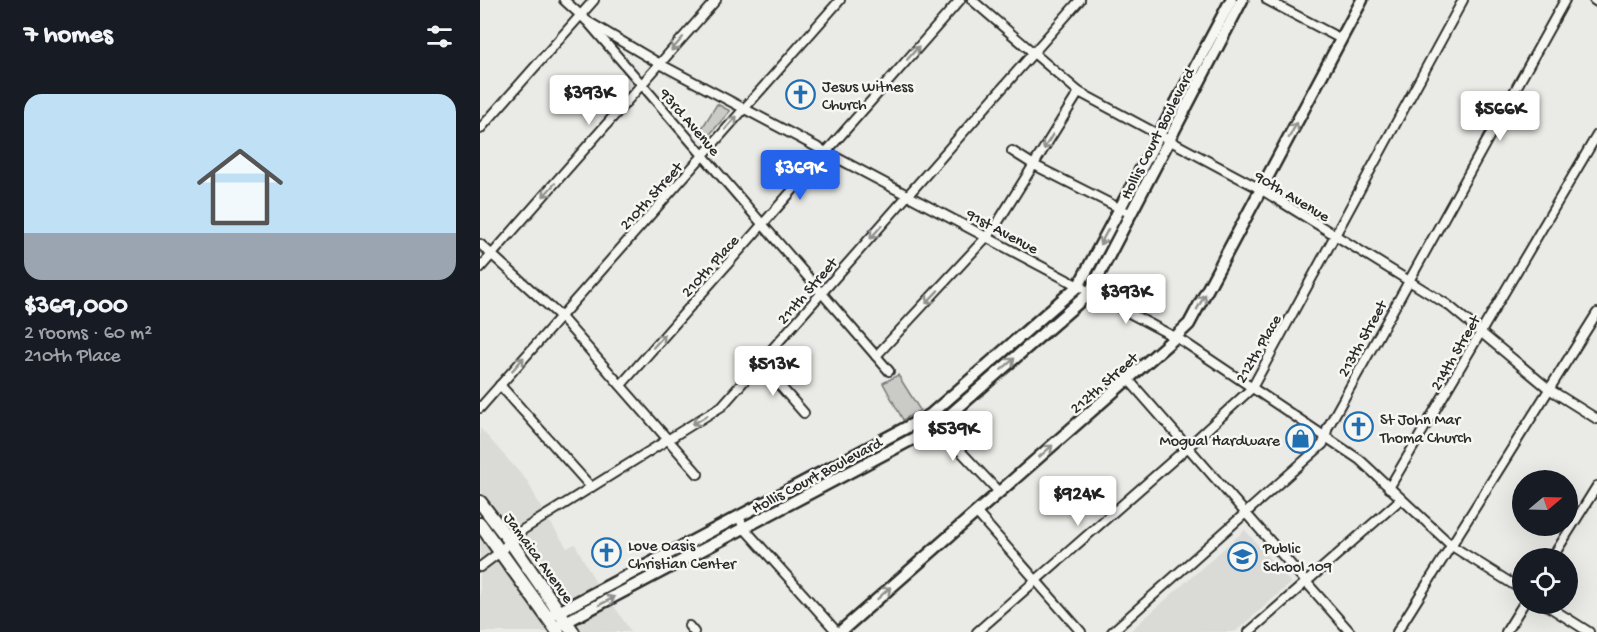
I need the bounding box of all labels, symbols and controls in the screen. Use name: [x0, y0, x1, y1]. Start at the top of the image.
icon: filters: [423, 20, 456, 53]
text: 7 homes: [24, 21, 113, 52]
one-way arrow: [670, 36, 684, 51]
one-way arrow: [906, 46, 920, 61]
street label: Hollis Court Boulevard: [1118, 64, 1201, 203]
pin: $393K: [547, 75, 631, 126]
church icon: Jesus Witness Church: [785, 78, 817, 110]
place label: Jesus Witness Church: [822, 79, 914, 116]
text: $393K: [564, 83, 614, 106]
street label: 93rd Avenue: [653, 85, 723, 162]
pin: $566K: [1458, 91, 1542, 142]
text: $566K: [1475, 99, 1525, 122]
one-way arrow: [724, 116, 738, 131]
one-way arrow: [1287, 122, 1299, 139]
icon: home: [186, 133, 294, 241]
one-way arrow: [1042, 133, 1054, 150]
pin: $369K: [758, 150, 842, 201]
street label: 210th Street: [617, 158, 689, 235]
text: $369K: [775, 158, 825, 181]
street label: 90th Avenue: [1249, 168, 1333, 228]
one-way arrow: [542, 183, 556, 198]
street label: 91st Avenue: [961, 206, 1041, 260]
one-way arrow: [869, 224, 883, 239]
one-way arrow: [1098, 228, 1110, 245]
street label: 210th Place: [679, 232, 745, 302]
street label: 211th Street: [774, 254, 844, 330]
pin: $393K: [1084, 274, 1168, 325]
text: $393K: [1101, 282, 1151, 305]
one-way arrow: [925, 289, 939, 304]
text: $369,000: [24, 292, 128, 323]
one-way arrow: [1195, 294, 1207, 311]
street label: 213th Street: [1335, 297, 1393, 381]
street label: 212th Place: [1233, 311, 1288, 387]
street label: 214th Street: [1428, 312, 1487, 395]
text: 2 rooms · 60 m²: [24, 323, 152, 346]
one-way arrow: [652, 334, 666, 349]
text: 210th Place: [24, 346, 121, 369]
pin: $513K: [731, 346, 815, 397]
street label: 212th Street: [1067, 349, 1144, 419]
text: $513K: [749, 354, 797, 377]
one-way arrow: [512, 356, 525, 372]
one-way arrow: [1000, 357, 1015, 371]
pin: $539K: [911, 411, 995, 462]
church icon: St John Mar Thoma Church: [1343, 411, 1375, 443]
place label: St John Mar Thoma Church: [1379, 412, 1472, 449]
one-way arrow: [692, 414, 709, 426]
text: $539K: [928, 419, 978, 442]
shop icon: Mogual Hardware: [1285, 423, 1317, 455]
place label: Mogual Hardware: [1160, 433, 1281, 452]
street label: Hollis Court Boulevard: [749, 434, 887, 519]
one-way arrow: [1039, 444, 1054, 458]
north arrow: [1512, 470, 1578, 536]
map controls: [1512, 470, 1578, 614]
pin: $924K: [1036, 476, 1120, 527]
text: $924K: [1053, 484, 1103, 507]
street label: Jamaica Avenue: [498, 510, 577, 609]
church icon: Love Oasis Christian Center: [591, 537, 623, 569]
place label: Love Oasis Christian Center: [628, 538, 737, 575]
school or university icon: Public School 109: [1226, 540, 1258, 572]
place label: Public School 109: [1262, 541, 1332, 578]
button: locate: [1512, 548, 1578, 614]
one-way arrow: [876, 586, 891, 600]
one-way arrow: [597, 595, 615, 606]

